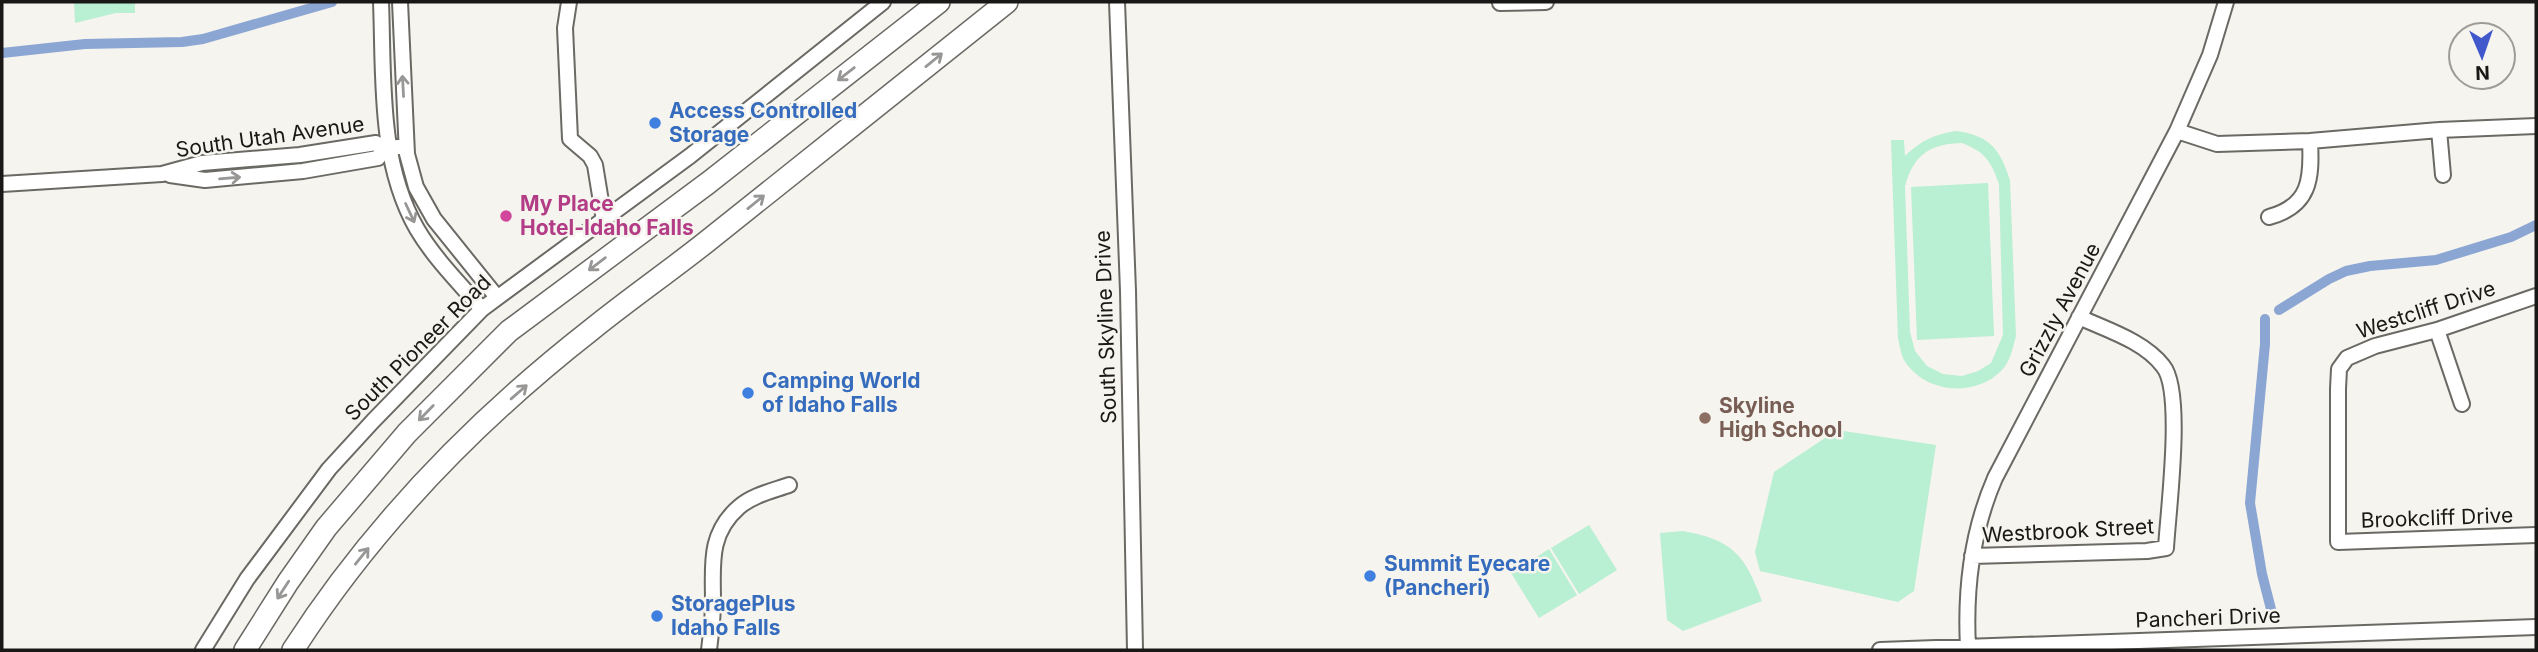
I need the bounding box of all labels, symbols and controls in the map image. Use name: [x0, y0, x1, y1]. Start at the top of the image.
north arrow: [2447, 21, 2517, 91]
one-way arrow: [924, 53, 942, 68]
text: N: [2475, 61, 2490, 84]
one-way arrow: [838, 66, 856, 81]
one-way arrow: [397, 75, 410, 98]
place label: Access Controlled Storage: [669, 98, 857, 147]
street label: South Utah Avenue: [174, 111, 366, 162]
marker: Access Controlled Storage: [647, 115, 663, 131]
one-way arrow: [218, 171, 241, 184]
place label: My Place Hotel-Idaho Falls: [520, 191, 694, 240]
one-way arrow: [746, 195, 764, 210]
one-way arrow: [404, 202, 417, 223]
marker: My Place Hotel-Idaho Falls: [498, 208, 514, 224]
street label: South Skyline Drive: [1090, 230, 1121, 424]
street label: Grizzly Avenue: [2014, 238, 2106, 381]
one-way arrow: [588, 257, 607, 271]
street label: South Pioneer Road: [339, 269, 496, 426]
street label: Westcliff Drive: [2353, 275, 2498, 344]
place label: Camping World of Idaho Falls: [762, 368, 921, 417]
one-way arrow: [510, 384, 528, 400]
marker: Camping World of Idaho Falls: [740, 385, 756, 401]
place label: Skyline High School: [1719, 393, 1842, 442]
one-way arrow: [417, 404, 434, 421]
marker: Skyline High School: [1697, 410, 1713, 426]
street label: Brookcliff Drive: [2360, 502, 2514, 533]
street label: Westbrook Street: [1981, 514, 2155, 547]
one-way arrow: [355, 547, 370, 566]
place label: Summit Eyecare (Pancheri): [1384, 551, 1550, 600]
marker: Summit Eyecare (Pancheri): [1362, 568, 1378, 584]
one-way arrow: [276, 579, 290, 599]
place label: StoragePlus Idaho Falls: [671, 591, 795, 640]
street label: Pancheri Drive: [2135, 602, 2281, 633]
marker: StoragePlus Idaho Falls: [649, 608, 665, 624]

